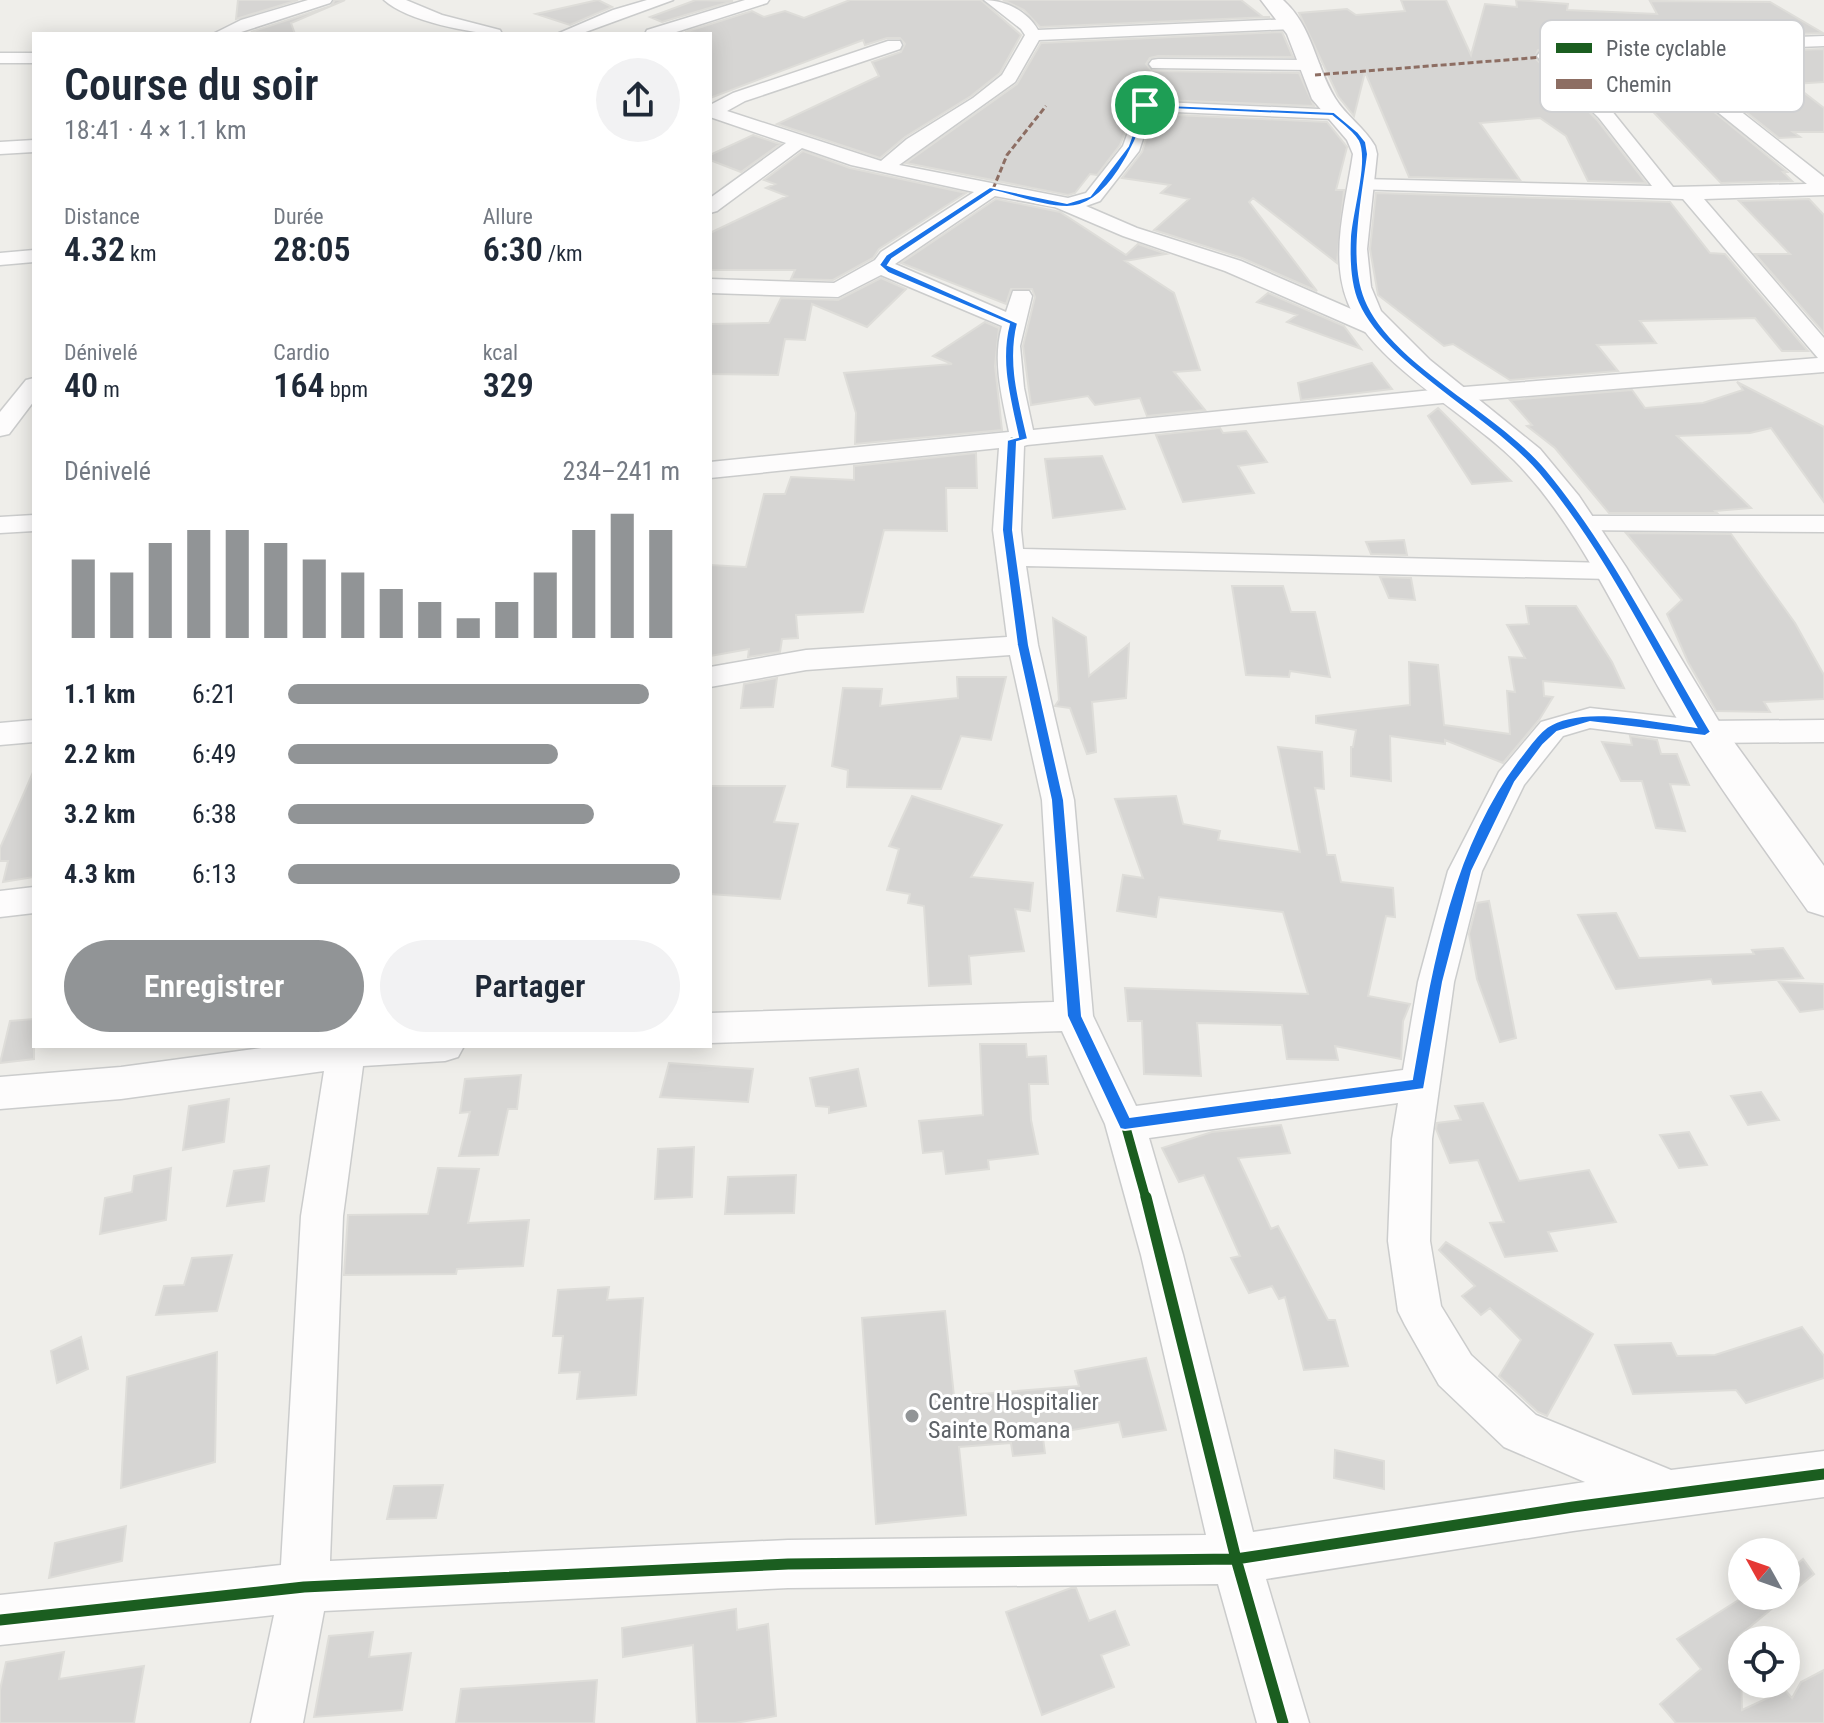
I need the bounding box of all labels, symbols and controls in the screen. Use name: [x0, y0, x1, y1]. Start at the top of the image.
legend: [1540, 20, 1804, 112]
text: Piste cyclable: [1606, 36, 1726, 61]
button: share: [596, 58, 680, 142]
text: Course du soir: [64, 59, 319, 111]
pin: [1111, 71, 1179, 139]
text: Chemin: [1606, 72, 1672, 97]
icon: arrive: [1123, 83, 1167, 127]
text: 18:41 · 4 × 1.1 km: [64, 115, 246, 145]
text: Distance: [64, 204, 140, 229]
text: Durée: [273, 204, 324, 229]
text: Allure: [483, 204, 533, 229]
text: 4.32: [64, 229, 125, 269]
text: 28:05: [273, 229, 351, 269]
text: 6:30: [483, 229, 543, 269]
text: km: [125, 241, 157, 266]
text: /km: [543, 241, 583, 266]
text: Dénivelé: [64, 340, 138, 365]
text: Cardio: [273, 340, 330, 365]
text: kcal: [483, 340, 518, 365]
text: 40: [64, 365, 98, 405]
text: 164: [273, 365, 325, 405]
text: 329: [483, 365, 534, 405]
text: m: [98, 377, 120, 402]
text: bpm: [325, 377, 368, 402]
text: Dénivelé: [64, 456, 151, 486]
text: 234–241 m: [563, 456, 680, 486]
text: 1.1 km: [64, 679, 136, 709]
text: 6:21: [192, 679, 237, 709]
text: 2.2 km: [64, 739, 136, 769]
text: 6:49: [192, 739, 237, 769]
text: 3.2 km: [64, 799, 136, 829]
text: 6:38: [192, 799, 237, 829]
text: 4.3 km: [64, 859, 136, 889]
text: 6:13: [192, 859, 237, 889]
button: Enregistrer: [64, 940, 364, 1032]
button: Partager: [380, 940, 680, 1032]
place label: Centre Hospitalier Sainte Romana: [928, 1388, 1099, 1444]
marker: Centre Hospitalier Sainte Romana: [903, 1407, 921, 1425]
north arrow: [1728, 1538, 1800, 1610]
map controls: [1728, 1538, 1800, 1698]
button: locate: [1728, 1626, 1800, 1698]

